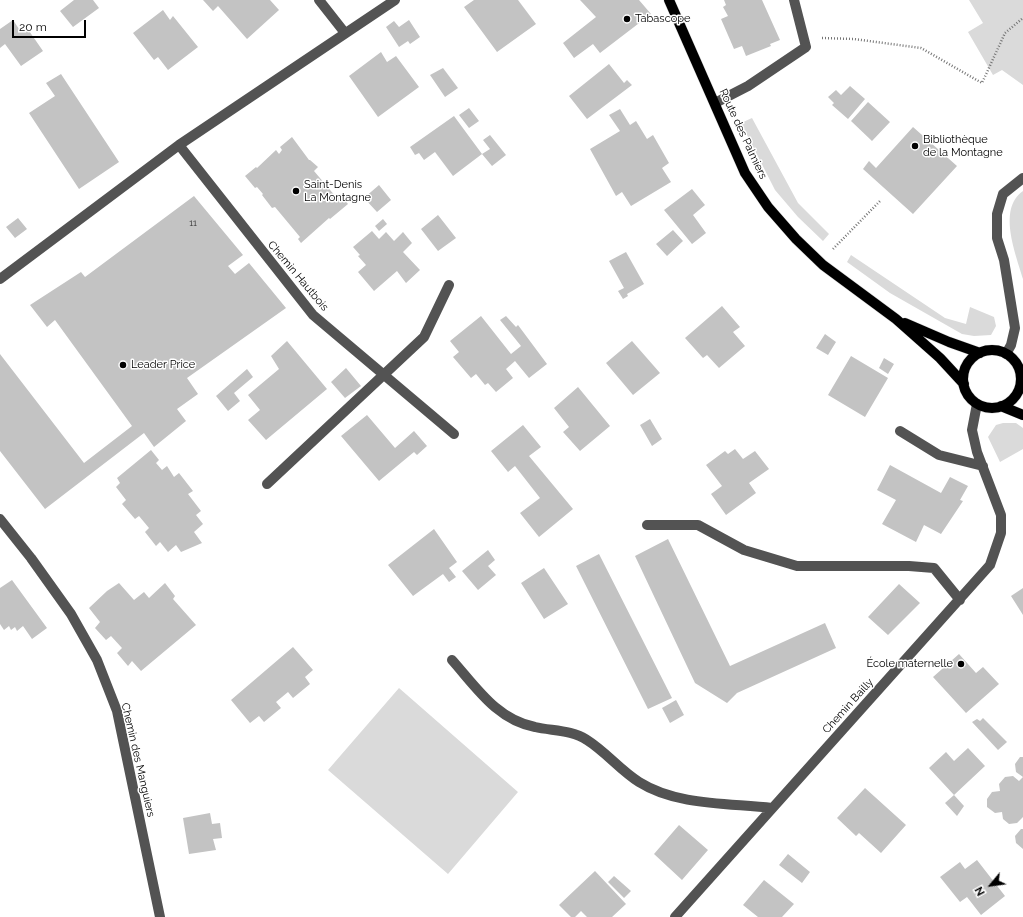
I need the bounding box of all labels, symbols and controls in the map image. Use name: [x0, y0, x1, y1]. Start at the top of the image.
scale bar: [14, 12, 88, 38]
place label: Tabascope: [635, 12, 690, 26]
marker: Tabascope: [622, 14, 632, 24]
text: 20 m: [19, 20, 47, 34]
street label: Route des Palmiers: [716, 87, 770, 181]
place label: Bibliothèque de la Montagne: [923, 133, 1003, 159]
marker: Bibliothèque de la Montagne: [910, 141, 920, 151]
place label: Saint-Denis La Montagne: [304, 178, 371, 204]
marker: Saint-Denis La Montagne: [291, 186, 301, 196]
house number: 11: [189, 218, 197, 228]
street label: Chemin Hautbois: [265, 238, 331, 314]
place label: Leader Price: [131, 358, 195, 372]
marker: Leader Price: [118, 360, 128, 370]
place label: École maternelle: [866, 657, 953, 671]
marker: École maternelle: [956, 659, 966, 669]
street label: Chemin Bailly: [820, 676, 876, 736]
street label: Chemin des Manguiers: [118, 702, 158, 818]
north arrow: [971, 865, 1011, 905]
text: N: [972, 884, 988, 898]

